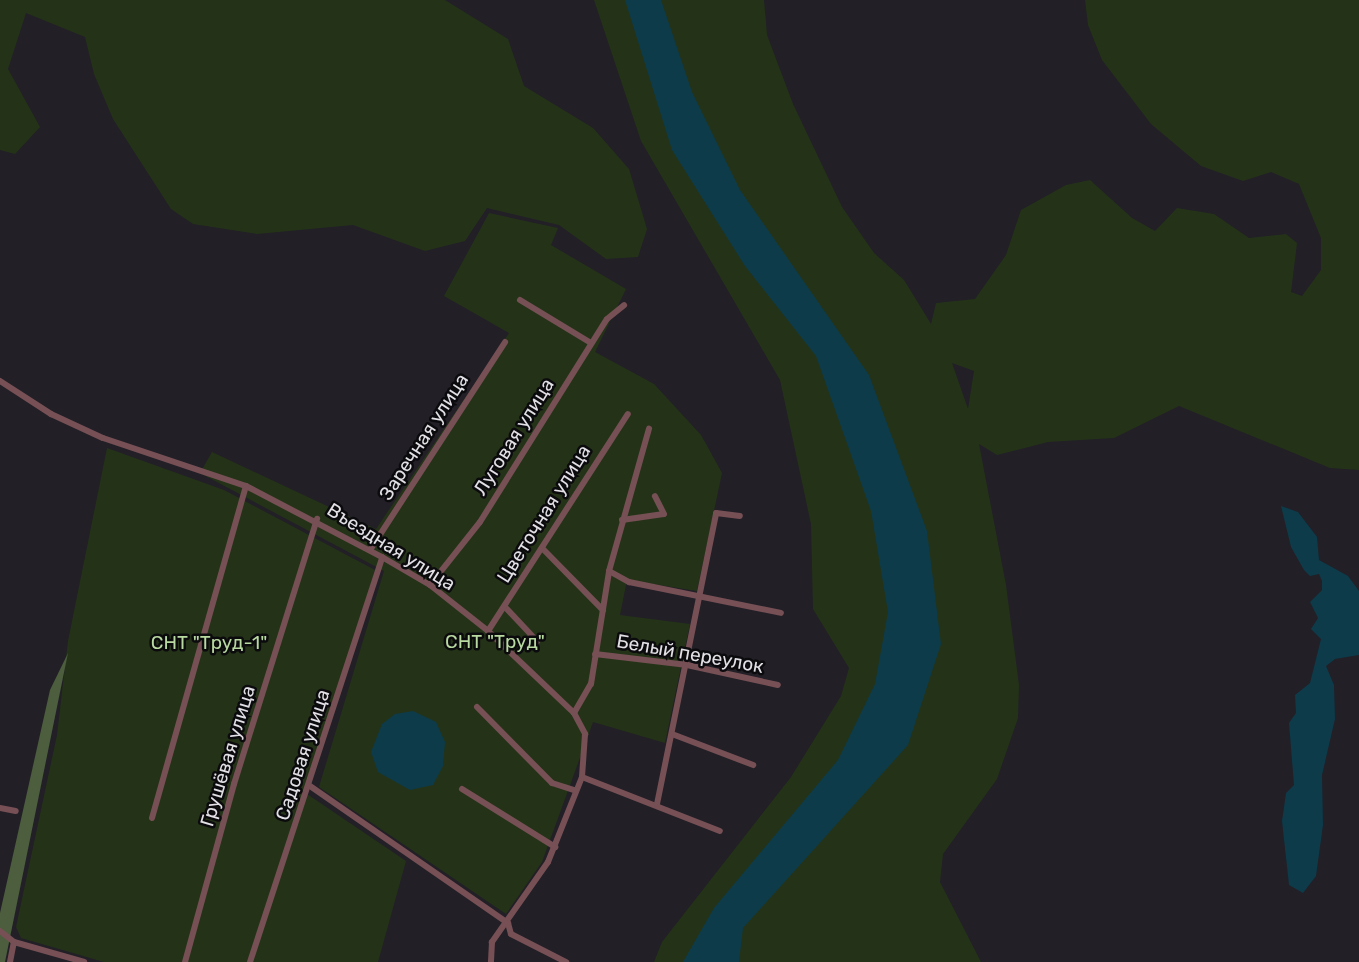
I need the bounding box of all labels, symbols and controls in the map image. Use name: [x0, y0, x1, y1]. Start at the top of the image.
street label: Заречная улица: [375, 369, 473, 505]
street label: Луговая улица: [469, 374, 559, 500]
street label: Цветочная улица: [492, 441, 596, 587]
street label: Въездная улица: [323, 498, 459, 596]
street label: Белый переулок: [615, 630, 765, 678]
park label: СНТ "Труд": [445, 631, 545, 653]
park label: СНТ "Труд-1": [151, 632, 267, 654]
street label: Грушёвая улица: [196, 683, 260, 829]
street label: Садовая улица: [271, 687, 335, 823]

